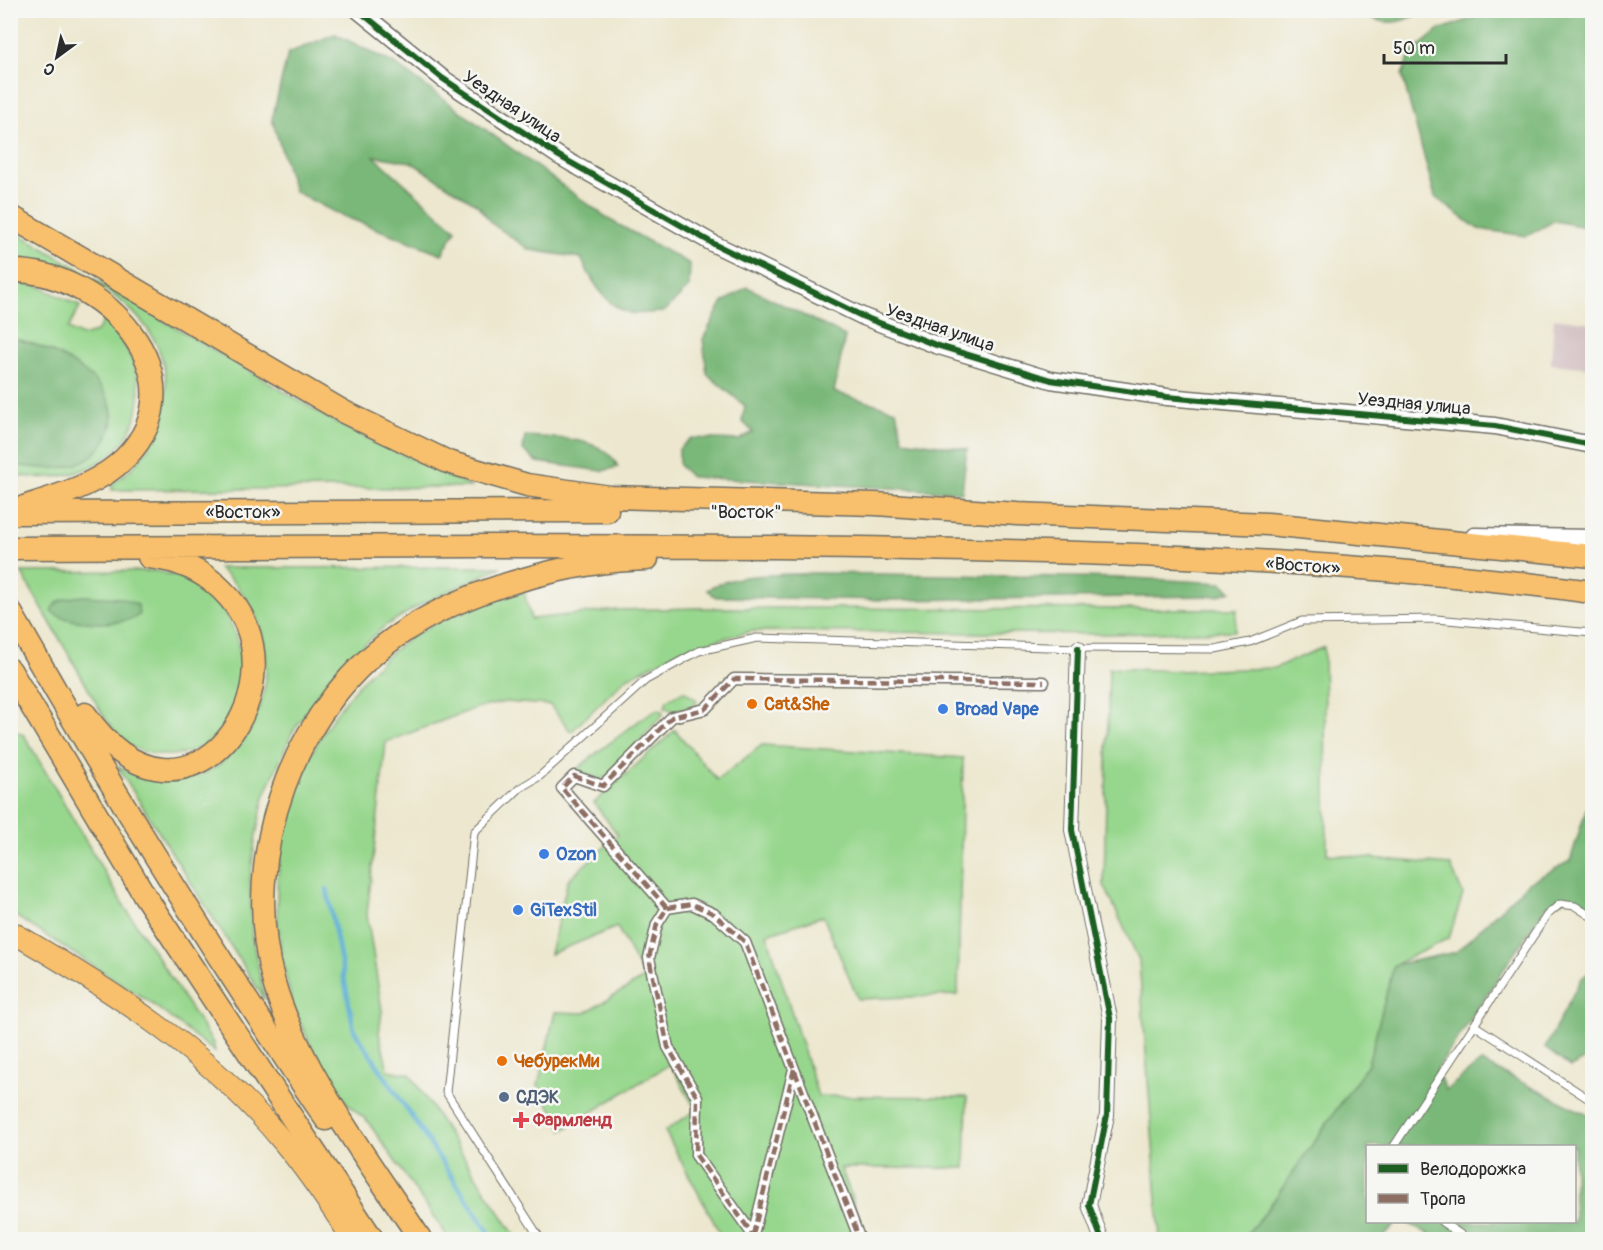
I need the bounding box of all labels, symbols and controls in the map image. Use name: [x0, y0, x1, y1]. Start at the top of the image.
north arrow: [27, 27, 87, 87]
scale bar: [1384, 27, 1506, 65]
text: 50 m: [1393, 37, 1435, 60]
text: С: [40, 58, 59, 80]
street label: Уездная улица: [458, 66, 566, 148]
street label: Уездная улица: [883, 299, 997, 357]
street label: Уездная улица: [1356, 388, 1472, 420]
street label: «Восток»: [206, 501, 280, 524]
street label: "Восток": [710, 501, 782, 524]
street label: «Восток»: [1265, 552, 1341, 580]
place label: Cat&She: [764, 693, 830, 716]
marker: Cat&She: [745, 697, 759, 711]
place label: Broad Vape: [955, 698, 1040, 721]
marker: Broad Vape: [936, 702, 950, 716]
place label: Ozon: [556, 843, 596, 866]
marker: Ozon: [537, 847, 551, 861]
place label: GiTexStil: [530, 899, 597, 922]
marker: GiTexStil: [511, 903, 525, 917]
place label: ЧебурекМи: [514, 1050, 599, 1073]
marker: ЧебурекМи: [495, 1054, 509, 1068]
place label: СДЭК: [516, 1086, 559, 1109]
marker: СДЭК: [497, 1090, 511, 1104]
place label: Фармленд: [532, 1109, 612, 1132]
marker: Фармленд: [514, 1113, 528, 1127]
legend: [1366, 1145, 1576, 1223]
text: Велодорожка: [1420, 1158, 1526, 1181]
text: Тропа: [1420, 1188, 1466, 1211]

